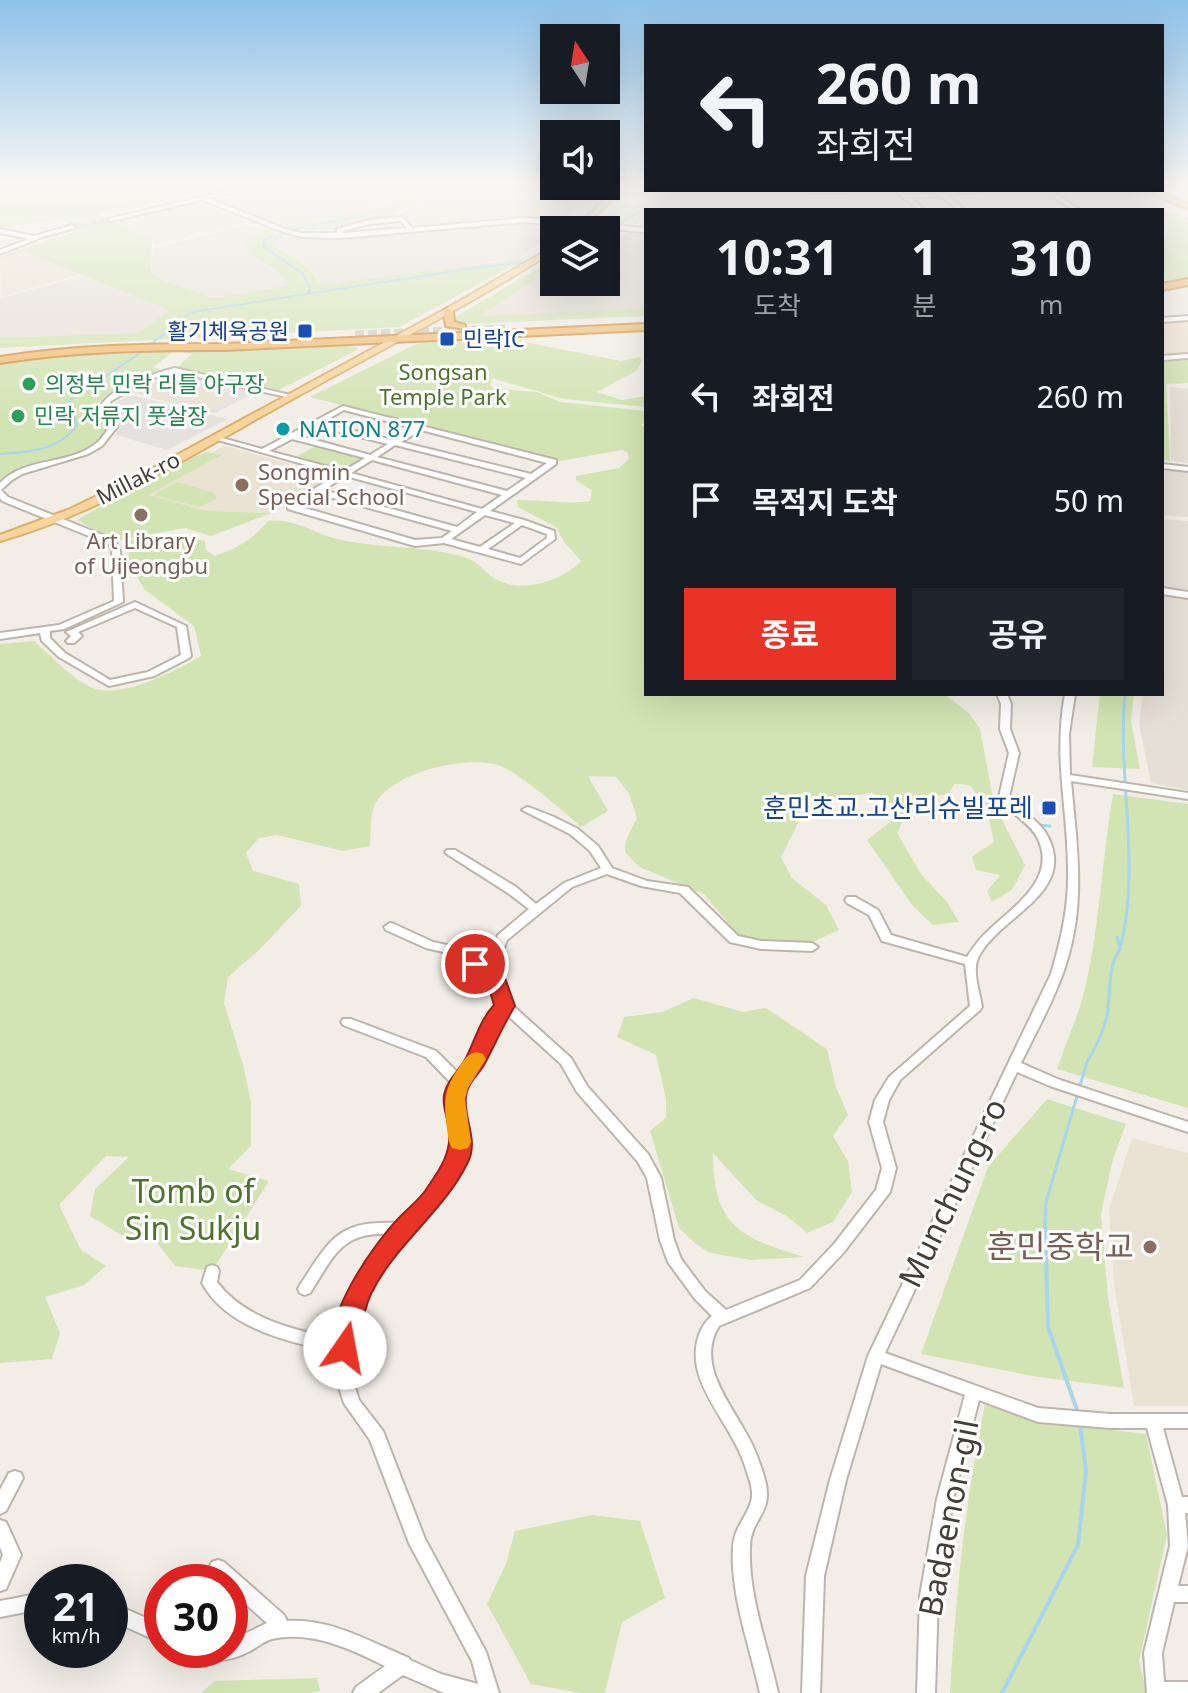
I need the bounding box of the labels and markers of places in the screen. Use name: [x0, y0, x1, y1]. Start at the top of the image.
place label: 활기체육공원: [168, 315, 289, 345]
marker: 활기체육공원: [296, 322, 314, 340]
place label: 민락IC: [463, 323, 525, 353]
marker: 민락IC: [438, 330, 456, 348]
place label: 의정부 민락 리틀 야구장: [45, 368, 265, 398]
marker: 의정부 민락 리틀 야구장: [20, 375, 38, 393]
place label: 민락 저류지 풋살장: [34, 400, 207, 430]
marker: 민락 저류지 풋살장: [9, 407, 27, 425]
place label: NATION 877: [299, 413, 425, 443]
marker: NATION 877: [274, 420, 292, 438]
place label: Songmin Special School: [258, 456, 405, 511]
marker: Songmin Special School: [233, 476, 251, 494]
marker: Art Library of Uijeongbu: [132, 506, 150, 524]
place label: Art Library of Uijeongbu: [74, 525, 208, 580]
place label: 훈민초교.고산리슈빌포레: [763, 789, 1033, 825]
marker: 훈민초교.고산리슈빌포레: [1040, 799, 1058, 817]
pin: [441, 930, 509, 998]
place label: 훈민중학교: [987, 1224, 1134, 1267]
marker: 훈민중학교: [1141, 1238, 1159, 1256]

